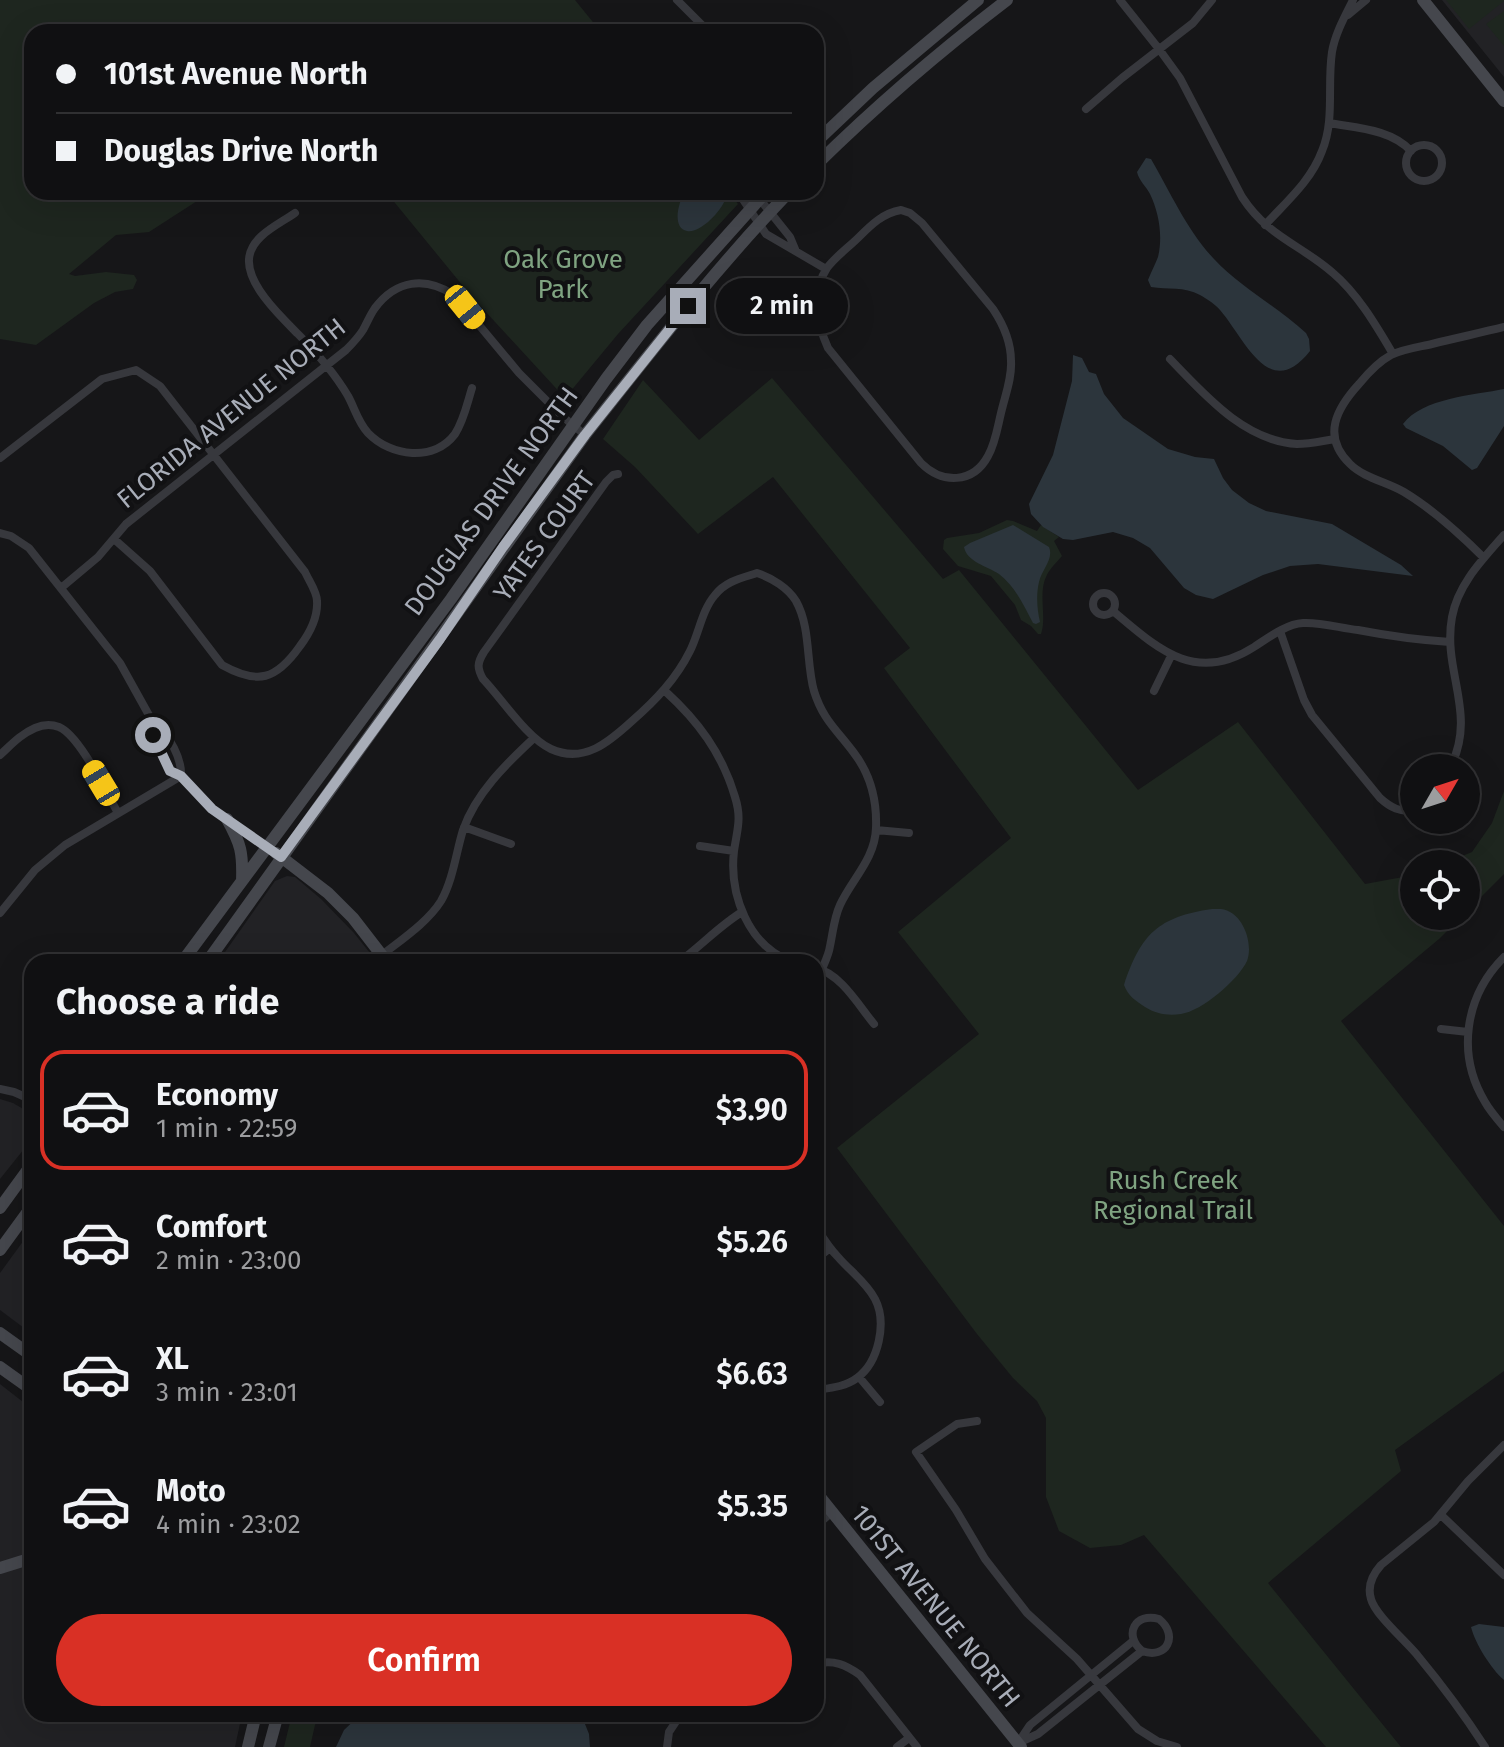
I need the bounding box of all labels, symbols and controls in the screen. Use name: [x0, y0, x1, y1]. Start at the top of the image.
text: 101st Avenue North: [104, 56, 368, 92]
text: Douglas Drive North: [104, 133, 378, 169]
park label: Oak Grove Park: [503, 244, 623, 305]
callout: 2 min: [716, 278, 848, 334]
car: [441, 281, 489, 333]
route end: [670, 288, 706, 324]
text: 2 min: [750, 290, 814, 321]
street label: FLORIDA AVENUE NORTH: [111, 312, 352, 515]
street label: DOUGLAS DRIVE NORTH: [398, 381, 585, 622]
street label: YATES COURT: [487, 465, 602, 607]
route start: [135, 717, 171, 753]
north arrow: [1400, 754, 1480, 834]
map controls: [1400, 754, 1480, 930]
car: [78, 756, 124, 810]
button: locate: [1400, 850, 1480, 930]
text: Choose a ride: [56, 980, 279, 1024]
icon: car: [60, 1074, 132, 1146]
text: Economy: [156, 1077, 278, 1113]
text: $3.90: [716, 1092, 788, 1128]
text: 1 min · 22:59: [156, 1113, 297, 1144]
park label: Rush Creek Regional Trail: [1093, 1165, 1253, 1226]
icon: car: [60, 1206, 132, 1278]
text: Comfort: [156, 1209, 267, 1245]
text: $5.26: [717, 1224, 788, 1260]
text: 2 min · 23:00: [156, 1245, 302, 1276]
icon: car: [60, 1338, 132, 1410]
text: XL: [156, 1341, 189, 1377]
text: $6.63: [716, 1356, 788, 1392]
text: 3 min · 23:01: [156, 1377, 298, 1408]
icon: car: [60, 1470, 132, 1542]
text: Moto: [156, 1473, 226, 1509]
text: $5.35: [717, 1488, 788, 1524]
street label: 101ST AVENUE NORTH: [845, 1499, 1027, 1714]
text: 4 min · 23:02: [156, 1509, 301, 1540]
button: Confirm: [56, 1614, 792, 1706]

